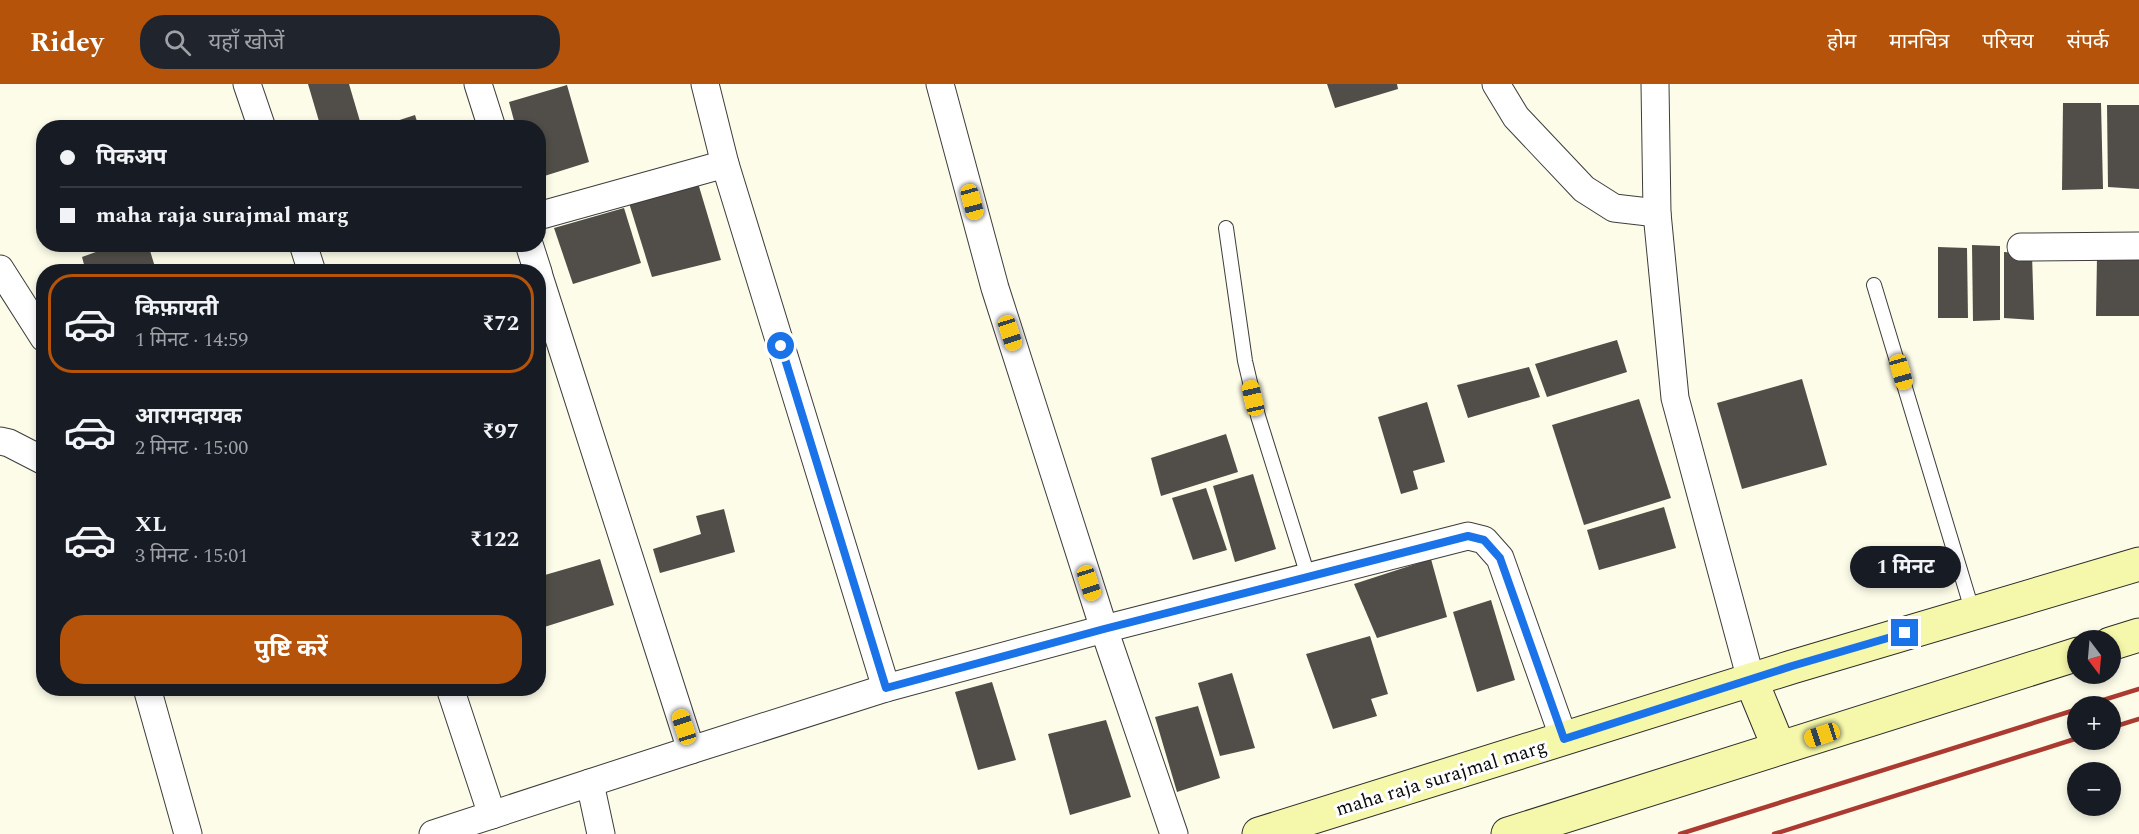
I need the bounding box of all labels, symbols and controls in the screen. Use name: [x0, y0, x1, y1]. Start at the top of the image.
search box: [140, 15, 560, 69]
text: Ridey: [30, 21, 104, 64]
icon: search: [161, 26, 194, 59]
text: यहाँ खोजें: [209, 26, 284, 59]
text: होम: [1827, 26, 1856, 58]
text: मानचित्र: [1889, 26, 1949, 58]
text: परिचय: [1982, 26, 2034, 58]
text: संपर्क: [2067, 26, 2109, 58]
text: पिकअप: [96, 141, 167, 174]
car: [959, 182, 985, 222]
text: maha raja surajmal marg: [96, 199, 349, 232]
text: किफ़ायती: [135, 292, 219, 325]
icon: car: [63, 297, 117, 351]
text: ₹72: [482, 307, 519, 340]
car: [996, 313, 1024, 353]
text: 1 मिनट · 14:59: [135, 325, 248, 355]
route start: [767, 332, 794, 359]
car: [1887, 352, 1915, 392]
car: [1240, 378, 1266, 418]
text: आरामदायक: [135, 400, 242, 433]
icon: car: [63, 405, 117, 459]
text: ₹97: [482, 415, 519, 448]
text: 2 मिनट · 15:00: [135, 433, 248, 463]
text: XL: [135, 508, 166, 541]
icon: car: [63, 513, 117, 567]
text: ₹122: [470, 523, 519, 556]
text: 3 मिनट · 15:01: [135, 541, 248, 571]
callout: 1 मिनट: [1850, 546, 1960, 588]
text: 1 मिनट: [1876, 552, 1935, 582]
car: [1075, 563, 1103, 603]
button: पुष्टि करें: [60, 615, 522, 684]
route end: [1891, 619, 1918, 646]
north arrow: [2067, 630, 2121, 684]
map controls: [2067, 630, 2121, 816]
button: +: [2067, 696, 2121, 750]
car: [670, 707, 698, 747]
car: [1802, 721, 1842, 749]
street label: maha raja surajmal marg: [1332, 732, 1551, 824]
button: −: [2067, 762, 2121, 816]

